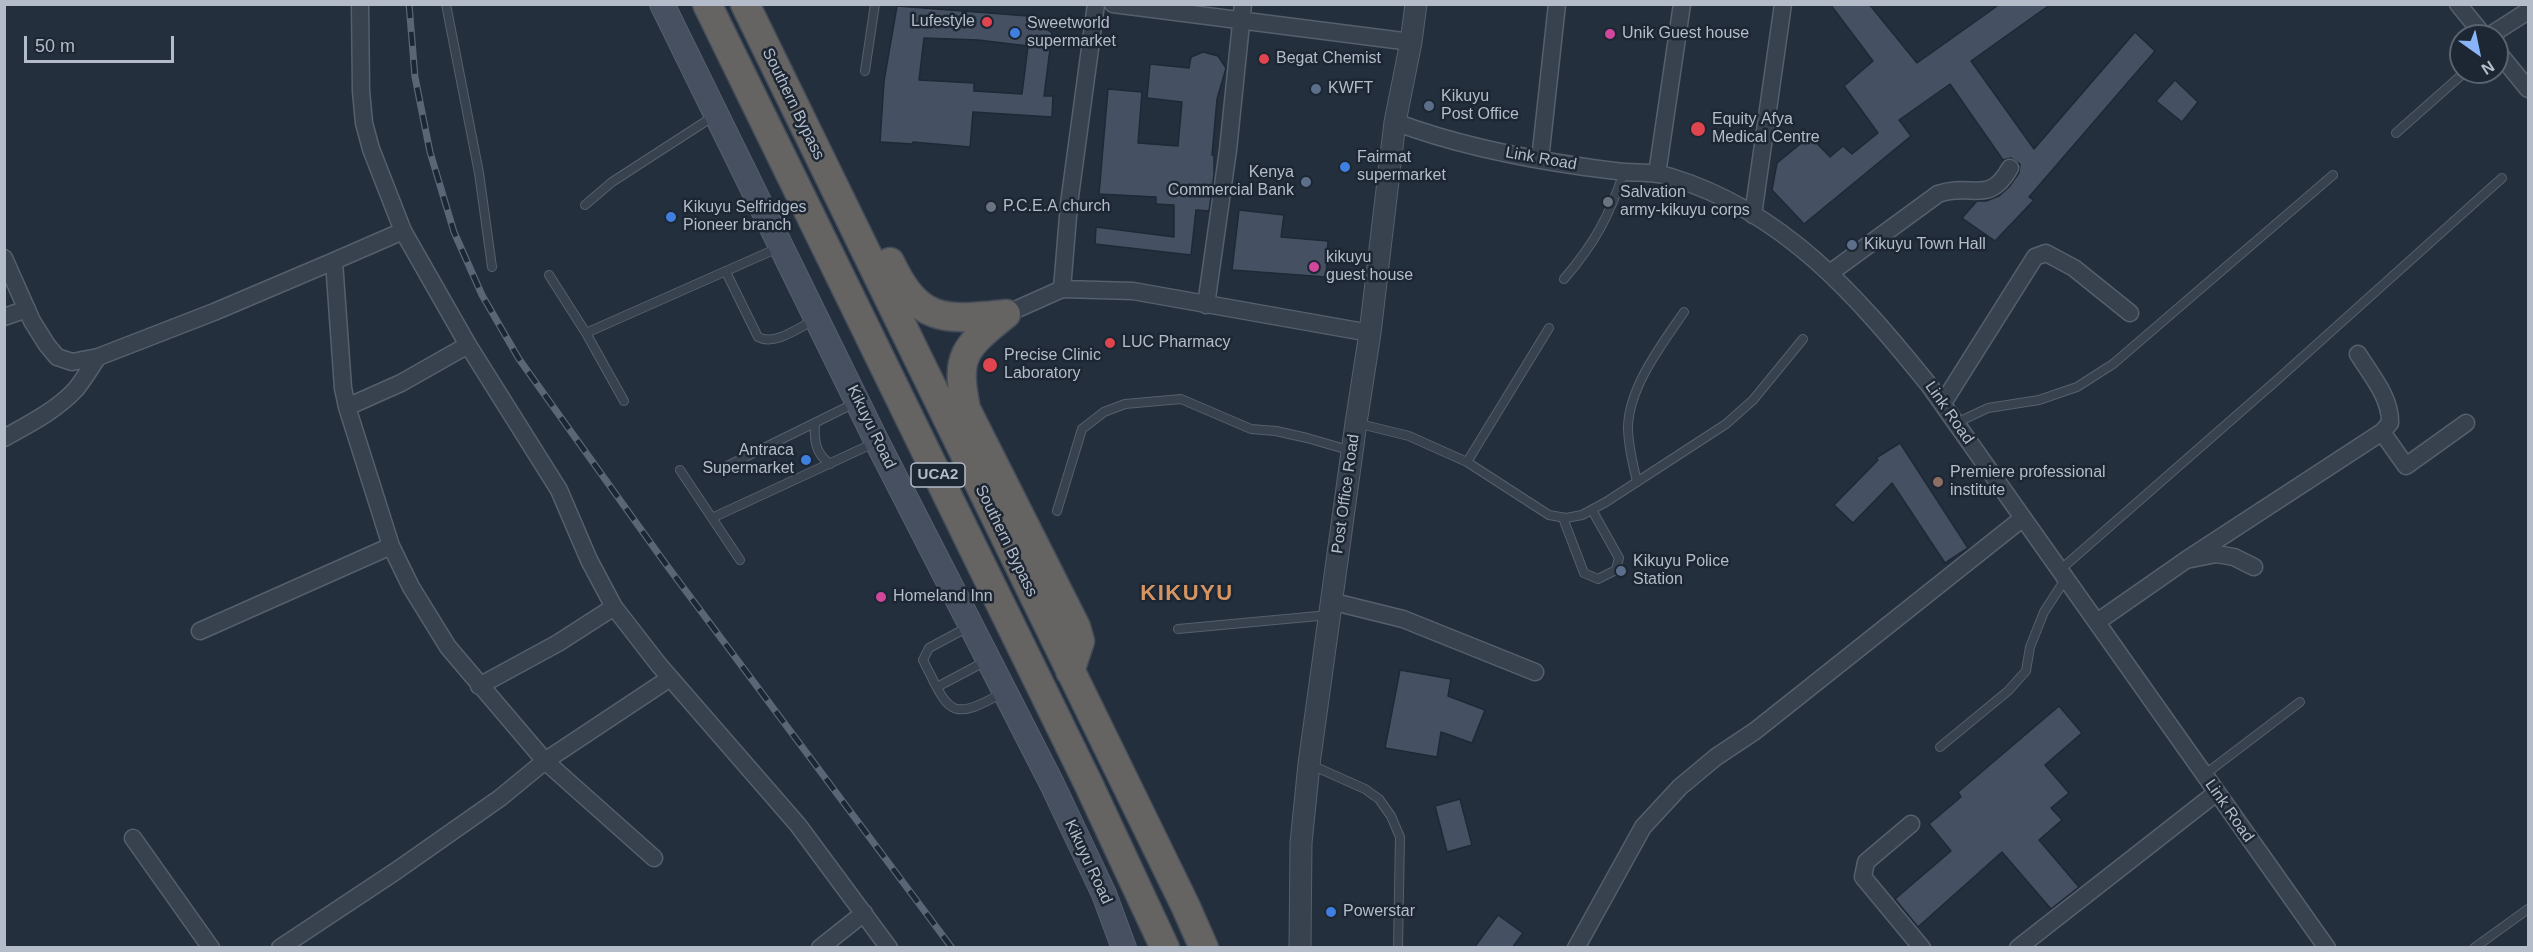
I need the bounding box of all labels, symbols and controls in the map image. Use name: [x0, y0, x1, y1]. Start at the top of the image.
place label: Lufestyle: [911, 12, 975, 32]
place label: Sweetworld supermarket: [1027, 14, 1116, 52]
marker: Lufestyle: [980, 15, 994, 29]
scale bar: [27, 24, 177, 62]
place label: Unik Guest house: [1622, 24, 1749, 44]
north arrow: [2449, 24, 2509, 84]
marker: Sweetworld supermarket: [1008, 26, 1022, 40]
marker: Unik Guest house: [1603, 27, 1617, 41]
text: 50 m: [35, 36, 75, 56]
street label: Southern Bypass: [758, 45, 828, 163]
place label: Begat Chemist: [1276, 49, 1381, 69]
marker: Begat Chemist: [1257, 52, 1271, 66]
text: N: [2479, 58, 2497, 78]
place label: KWFT: [1328, 79, 1373, 99]
marker: KWFT: [1309, 82, 1323, 96]
place label: Kikuyu Post Office: [1441, 87, 1519, 125]
marker: Kikuyu Post Office: [1422, 99, 1436, 113]
place label: Equity Afya Medical Centre: [1712, 110, 1820, 148]
marker: Equity Afya Medical Centre: [1689, 120, 1707, 138]
street label: Link Road: [1504, 143, 1578, 175]
place label: Fairmat supermarket: [1357, 148, 1446, 186]
marker: Fairmat supermarket: [1338, 160, 1352, 174]
place label: Kenya Commercial Bank: [1168, 163, 1294, 201]
marker: Kenya Commercial Bank: [1299, 175, 1313, 189]
place label: Salvation army-kikuyu corps: [1620, 183, 1750, 221]
marker: Salvation army-kikuyu corps: [1601, 195, 1615, 209]
place label: P.C.E.A church: [1003, 197, 1110, 217]
place label: Kikuyu Selfridges Pioneer branch: [683, 198, 807, 236]
marker: P.C.E.A church: [984, 200, 998, 214]
marker: Kikuyu Selfridges Pioneer branch: [664, 210, 678, 224]
place label: Kikuyu Town Hall: [1864, 235, 1986, 255]
marker: Kikuyu Town Hall: [1845, 238, 1859, 252]
place label: kikuyu guest house: [1326, 248, 1413, 286]
marker: kikuyu guest house: [1307, 260, 1321, 274]
place label: LUC Pharmacy: [1122, 333, 1230, 353]
marker: LUC Pharmacy: [1103, 336, 1117, 350]
place label: Precise Clinic Laboratory: [1004, 346, 1101, 384]
marker: Precise Clinic Laboratory: [981, 356, 999, 374]
street label: Link Road: [1920, 378, 1978, 448]
street label: Kikuyu Road: [842, 382, 900, 472]
street label: Post Office Road: [1328, 433, 1364, 555]
place label: Antraca Supermarket: [702, 441, 794, 479]
marker: Antraca Supermarket: [799, 453, 813, 467]
road number: UCA2: [911, 463, 965, 487]
place label: Premiere professional institute: [1950, 463, 2106, 501]
marker: Premiere professional institute: [1931, 475, 1945, 489]
street label: Southern Bypass: [971, 482, 1041, 600]
place label: Kikuyu Police Station: [1633, 552, 1729, 590]
marker: Kikuyu Police Station: [1614, 564, 1628, 578]
district label: KIKUYU: [1140, 581, 1234, 607]
place label: Homeland Inn: [893, 587, 993, 607]
marker: Homeland Inn: [874, 590, 888, 604]
street label: Link Road: [2200, 776, 2258, 846]
street label: Kikuyu Road: [1060, 817, 1116, 907]
place label: Powerstar: [1343, 902, 1415, 922]
marker: Powerstar: [1324, 905, 1338, 919]

